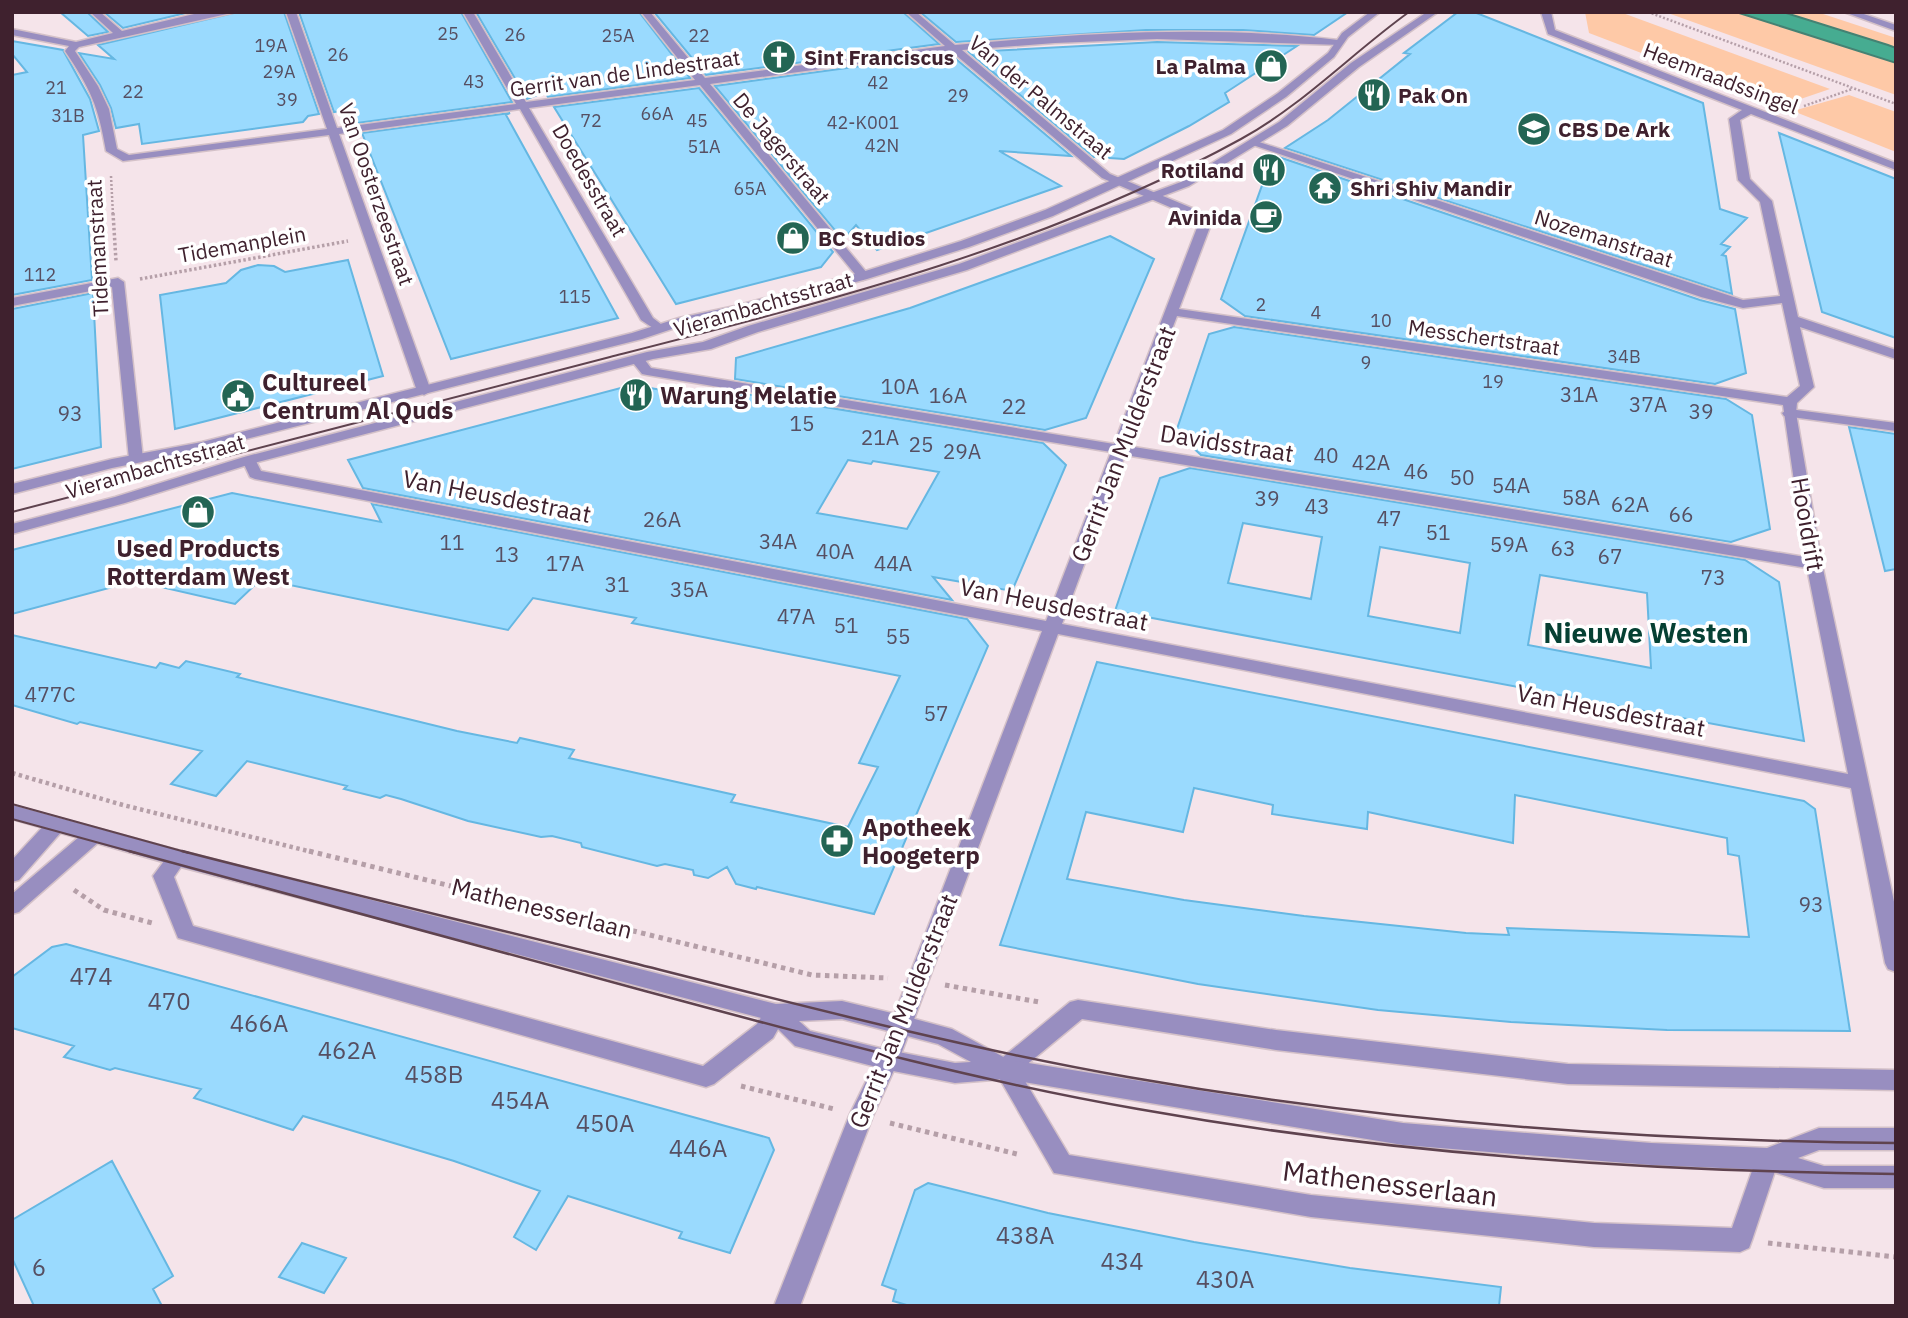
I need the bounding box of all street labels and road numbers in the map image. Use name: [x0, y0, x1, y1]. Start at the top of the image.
street label: Van der Palmstraat: [963, 29, 1119, 165]
street label: Heemraadssingel: [1639, 36, 1803, 121]
street label: Gerrit van de Lindestraat: [508, 43, 742, 103]
street label: De Jagerstraat: [727, 86, 837, 210]
street label: Van Oosterzeestraat: [333, 99, 421, 289]
street label: Doedesstraat: [546, 118, 634, 242]
street label: Tidemanstraat: [79, 179, 115, 317]
street label: Nozemanstraat: [1531, 202, 1677, 274]
street label: Tidemanplein: [176, 219, 308, 269]
street label: Vierambachtsstraat: [670, 265, 856, 343]
street label: Messchertstraat: [1406, 312, 1562, 362]
street label: Gerrit Jan Mulderstraat: [1063, 321, 1183, 567]
street label: Davidsstraat: [1158, 417, 1296, 469]
street label: Vierambachtsstraat: [62, 427, 248, 505]
street label: Van Heusdestraat: [400, 462, 594, 530]
street label: Hooidrift: [1784, 475, 1832, 573]
street label: Van Heusdestraat: [957, 570, 1151, 638]
street label: Van Heusdestraat: [1514, 676, 1708, 744]
street label: Mathenesserlaan: [448, 870, 636, 946]
street label: Gerrit Jan Mulderstraat: [841, 889, 965, 1133]
street label: Mathenesserlaan: [1280, 1151, 1500, 1215]

